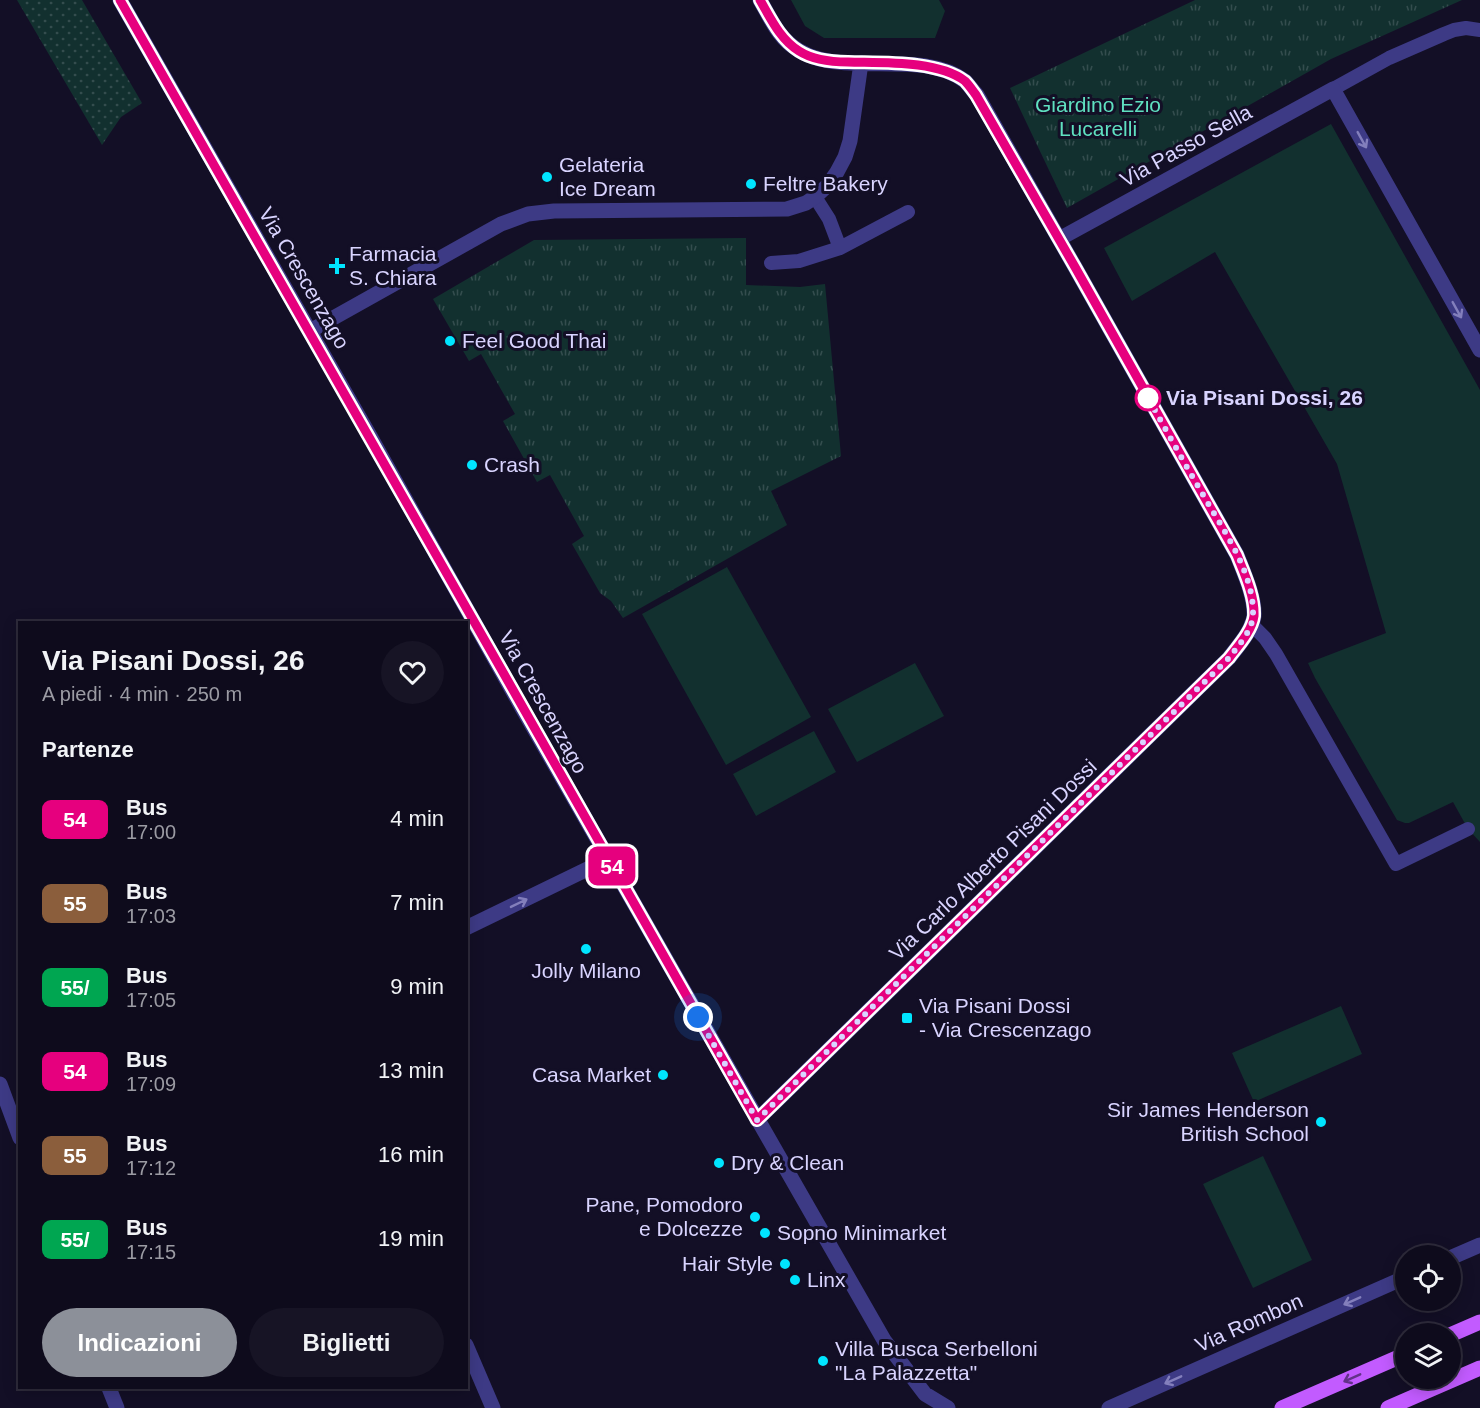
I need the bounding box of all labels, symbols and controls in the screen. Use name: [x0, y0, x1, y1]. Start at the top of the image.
park label: Giardino Ezio Lucarelli: [1035, 93, 1161, 140]
street label: Via Passo Sella: [1116, 100, 1256, 191]
one-way arrow: [1356, 131, 1368, 148]
place label: Gelateria Ice Dream: [559, 153, 656, 200]
marker: Gelateria Ice Dream: [540, 170, 554, 184]
place label: Feltre Bakery: [763, 172, 888, 195]
marker: Feltre Bakery: [744, 177, 758, 191]
street label: Via Crescenzago: [255, 203, 354, 353]
place label: Farmacia S. Chiara: [349, 242, 437, 289]
marker: Farmacia S. Chiara: [330, 259, 344, 273]
one-way arrow: [1451, 301, 1463, 318]
place label: Feel Good Thai: [462, 329, 606, 352]
marker: Feel Good Thai: [443, 334, 457, 348]
marker: Via Pisani Dossi, 26: [1135, 385, 1161, 411]
place label: Via Pisani Dossi, 26: [1166, 386, 1363, 409]
place label: Crash: [484, 453, 540, 476]
marker: Crash: [465, 458, 479, 472]
street label: Via Crescenzago: [495, 626, 592, 777]
button: heart: [381, 641, 444, 704]
text: Via Pisani Dossi, 26: [42, 645, 305, 676]
text: A piedi · 4 min · 250 m: [42, 683, 242, 705]
text: Partenze: [42, 737, 134, 762]
street label: Via Carlo Alberto Pisani Dossi: [884, 755, 1101, 965]
text: Bus: [126, 795, 168, 820]
text: 4 min: [390, 806, 444, 831]
text: 54: [63, 808, 87, 831]
text: 17:00: [126, 821, 176, 843]
line badge: 54: [585, 846, 639, 886]
text: 54: [600, 855, 624, 878]
text: Bus: [126, 879, 168, 904]
text: 7 min: [390, 890, 444, 915]
text: 55: [63, 892, 87, 915]
one-way arrow: [510, 896, 528, 908]
text: 17:03: [126, 905, 176, 927]
marker: Jolly Milano: [579, 942, 593, 956]
place label: Jolly Milano: [531, 959, 641, 982]
text: Bus: [126, 963, 168, 988]
text: 9 min: [390, 974, 444, 999]
text: 55/: [60, 976, 90, 999]
text: 17:05: [126, 989, 176, 1011]
place label: Via Pisani Dossi - Via Crescenzago: [919, 994, 1091, 1041]
your location: [683, 1002, 713, 1032]
marker: Via Pisani Dossi - Via Crescenzago: [900, 1011, 914, 1025]
text: Bus: [126, 1047, 168, 1072]
text: 13 min: [378, 1058, 444, 1083]
text: 54: [63, 1060, 87, 1083]
place label: Casa Market: [532, 1063, 651, 1086]
marker: Casa Market: [656, 1068, 670, 1082]
text: 17:09: [126, 1073, 176, 1095]
place label: Sir James Henderson British School: [1107, 1098, 1309, 1145]
marker: Sir James Henderson British School: [1314, 1115, 1328, 1129]
text: Bus: [126, 1131, 168, 1156]
text: 16 min: [378, 1142, 444, 1167]
text: 55: [63, 1144, 87, 1167]
place label: Dry & Clean: [731, 1151, 844, 1174]
marker: Dry & Clean: [712, 1156, 726, 1170]
text: 17:12: [126, 1157, 176, 1179]
place label: Pane, Pomodoro e Dolcezze: [585, 1193, 743, 1240]
marker: Pane, Pomodoro e Dolcezze: [748, 1210, 762, 1224]
text: Bus: [126, 1215, 168, 1240]
place label: Sopno Minimarket: [777, 1221, 946, 1244]
text: 19 min: [378, 1226, 444, 1251]
marker: Sopno Minimarket: [758, 1226, 772, 1240]
text: 55/: [60, 1228, 90, 1251]
text: 17:15: [126, 1241, 176, 1263]
map controls: [1395, 1245, 1461, 1389]
button: locate: [1395, 1245, 1461, 1311]
place label: Hair Style: [682, 1252, 773, 1275]
marker: Hair Style: [778, 1257, 792, 1271]
place label: Linx: [807, 1268, 846, 1291]
marker: Linx: [788, 1273, 802, 1287]
street label: Via Rombon: [1192, 1289, 1306, 1356]
one-way arrow: [1343, 1296, 1362, 1307]
button: Indicazioni: [42, 1308, 237, 1377]
button: Biglietti: [249, 1308, 444, 1377]
button: layers: [1395, 1323, 1461, 1389]
place label: Villa Busca Serbelloni "La Palazzetta": [835, 1337, 1038, 1384]
marker: Villa Busca Serbelloni "La Palazzetta": [816, 1354, 830, 1368]
one-way arrow: [1343, 1372, 1361, 1384]
one-way arrow: [1165, 1374, 1183, 1386]

